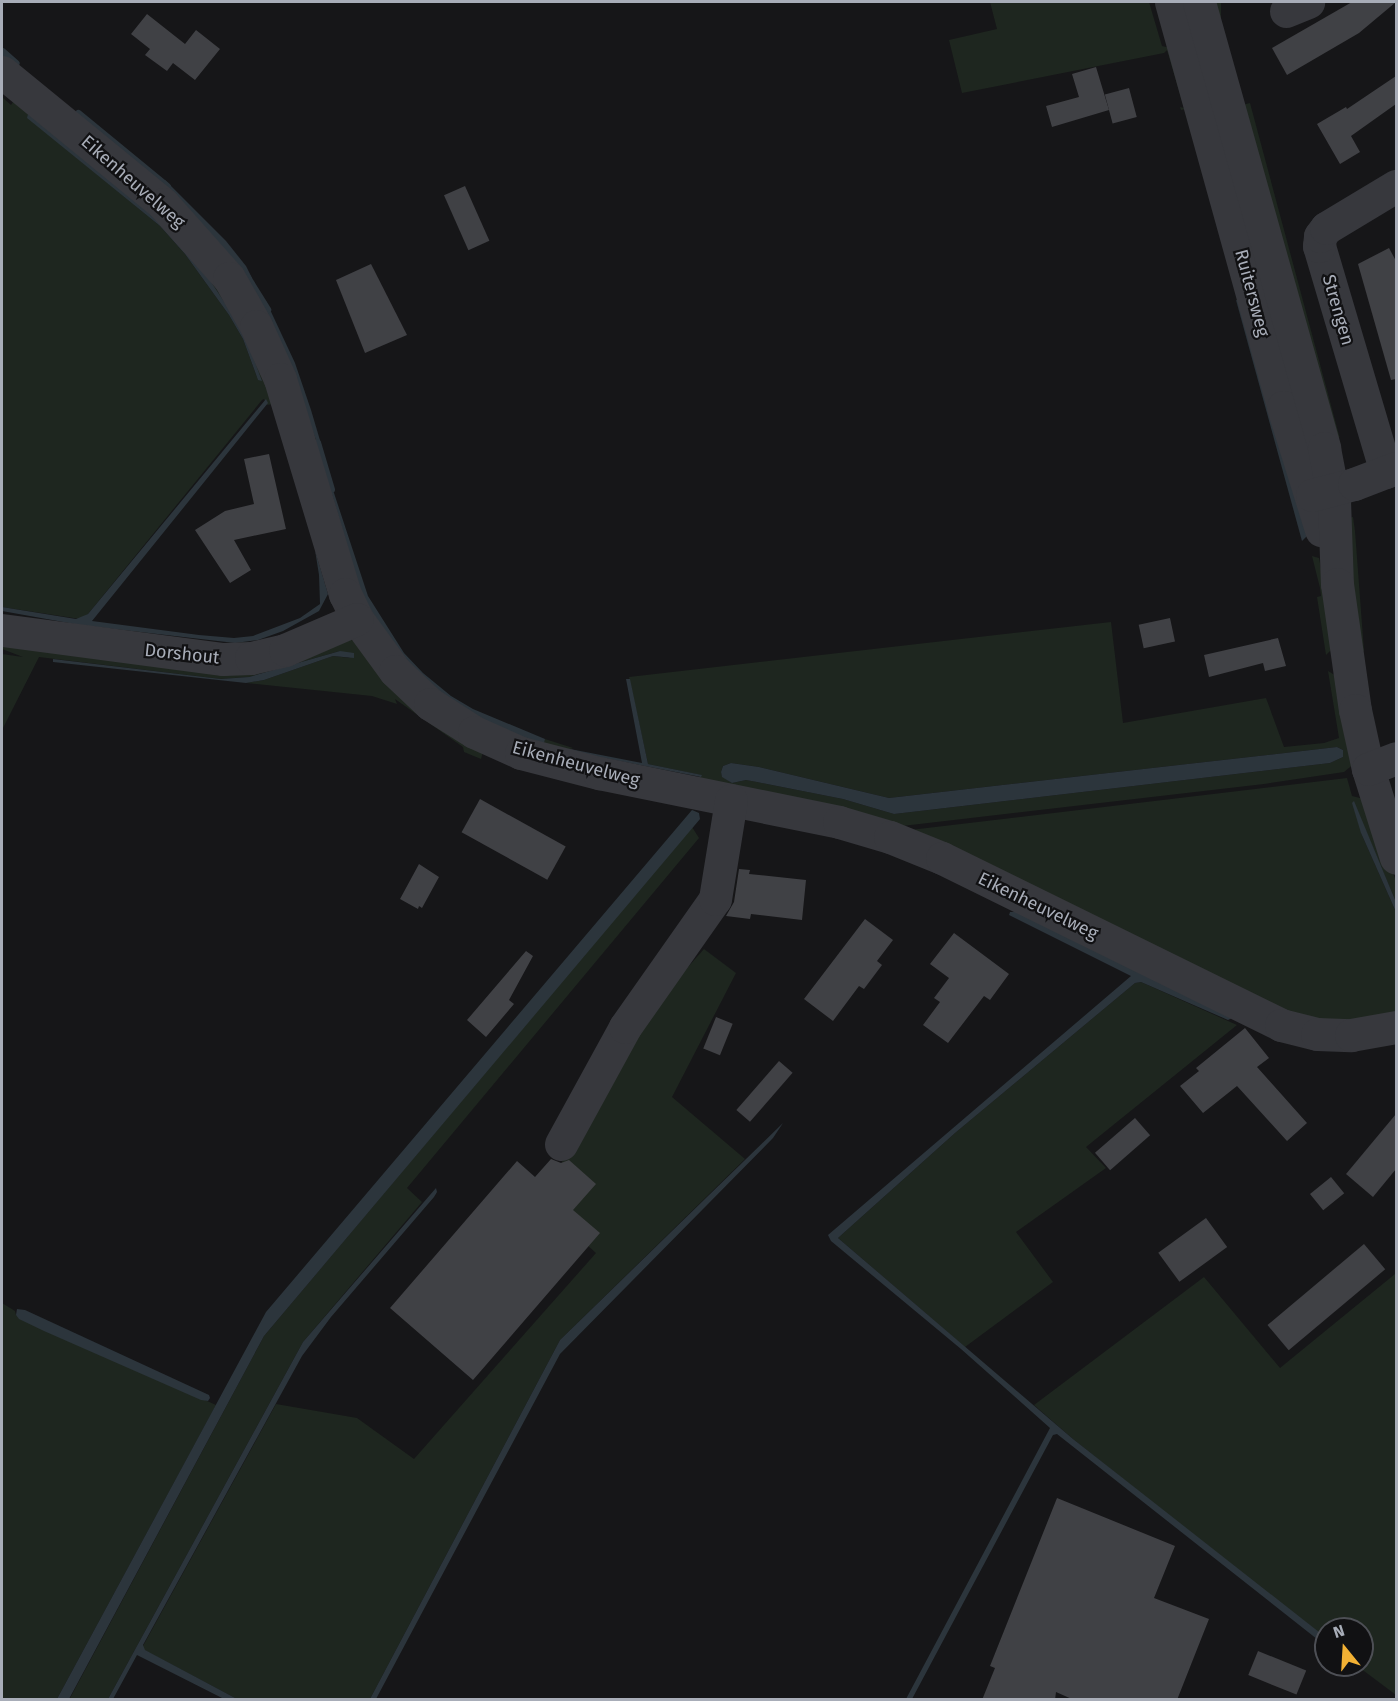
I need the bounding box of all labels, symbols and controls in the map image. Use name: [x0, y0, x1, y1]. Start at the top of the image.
street label: Eikenheuvelweg: [77, 131, 189, 233]
street label: Ruitersweg: [1230, 247, 1274, 339]
street label: Strengen: [1318, 272, 1358, 348]
street label: Dorshout: [143, 639, 221, 669]
street label: Eikenheuvelweg: [510, 737, 642, 791]
street label: Eikenheuvelweg: [974, 868, 1102, 944]
north arrow: [1314, 1617, 1374, 1677]
text: N: [1331, 1621, 1347, 1642]

